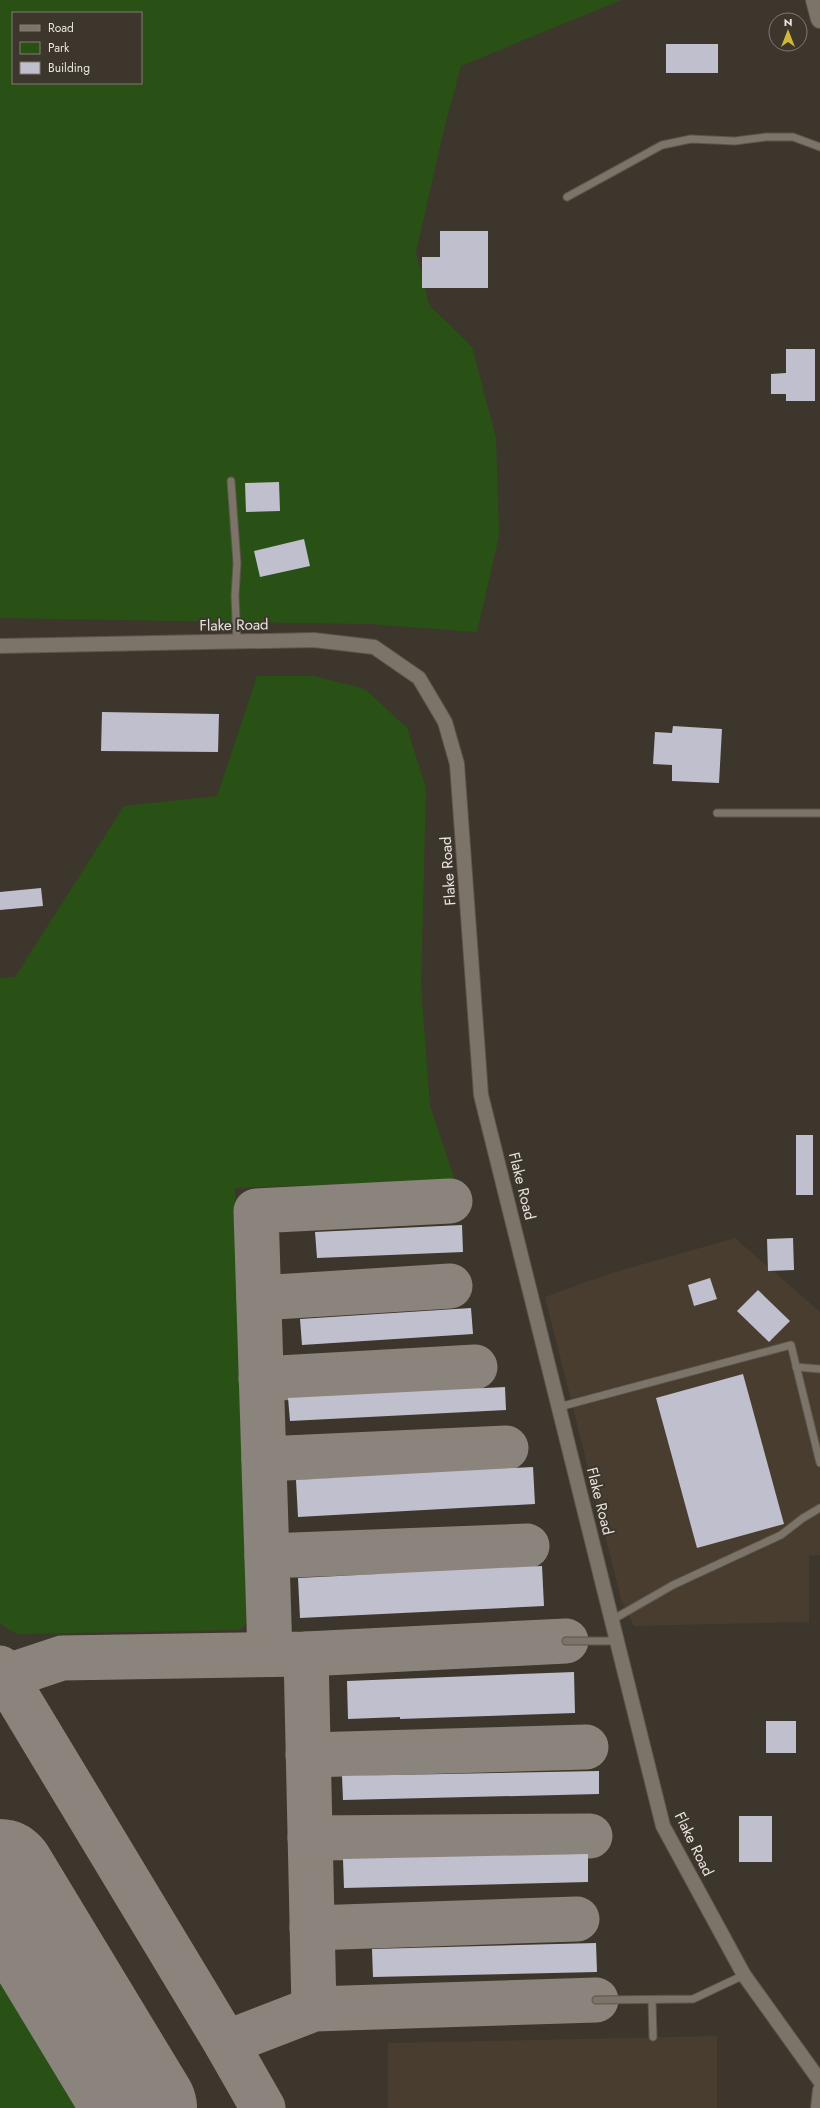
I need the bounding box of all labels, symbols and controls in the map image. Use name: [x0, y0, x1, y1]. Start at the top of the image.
legend: [12, 12, 142, 84]
north arrow: [768, 12, 808, 52]
text: N: [784, 14, 792, 30]
text: Road: [48, 19, 74, 37]
text: Park: [48, 39, 70, 57]
text: Building: [48, 59, 90, 77]
street label: Flake Road: [199, 613, 269, 637]
street label: Flake Road: [435, 836, 461, 906]
street label: Flake Road: [503, 1150, 541, 1222]
street label: Flake Road: [581, 1465, 619, 1537]
street label: Flake Road: [669, 1808, 719, 1880]

